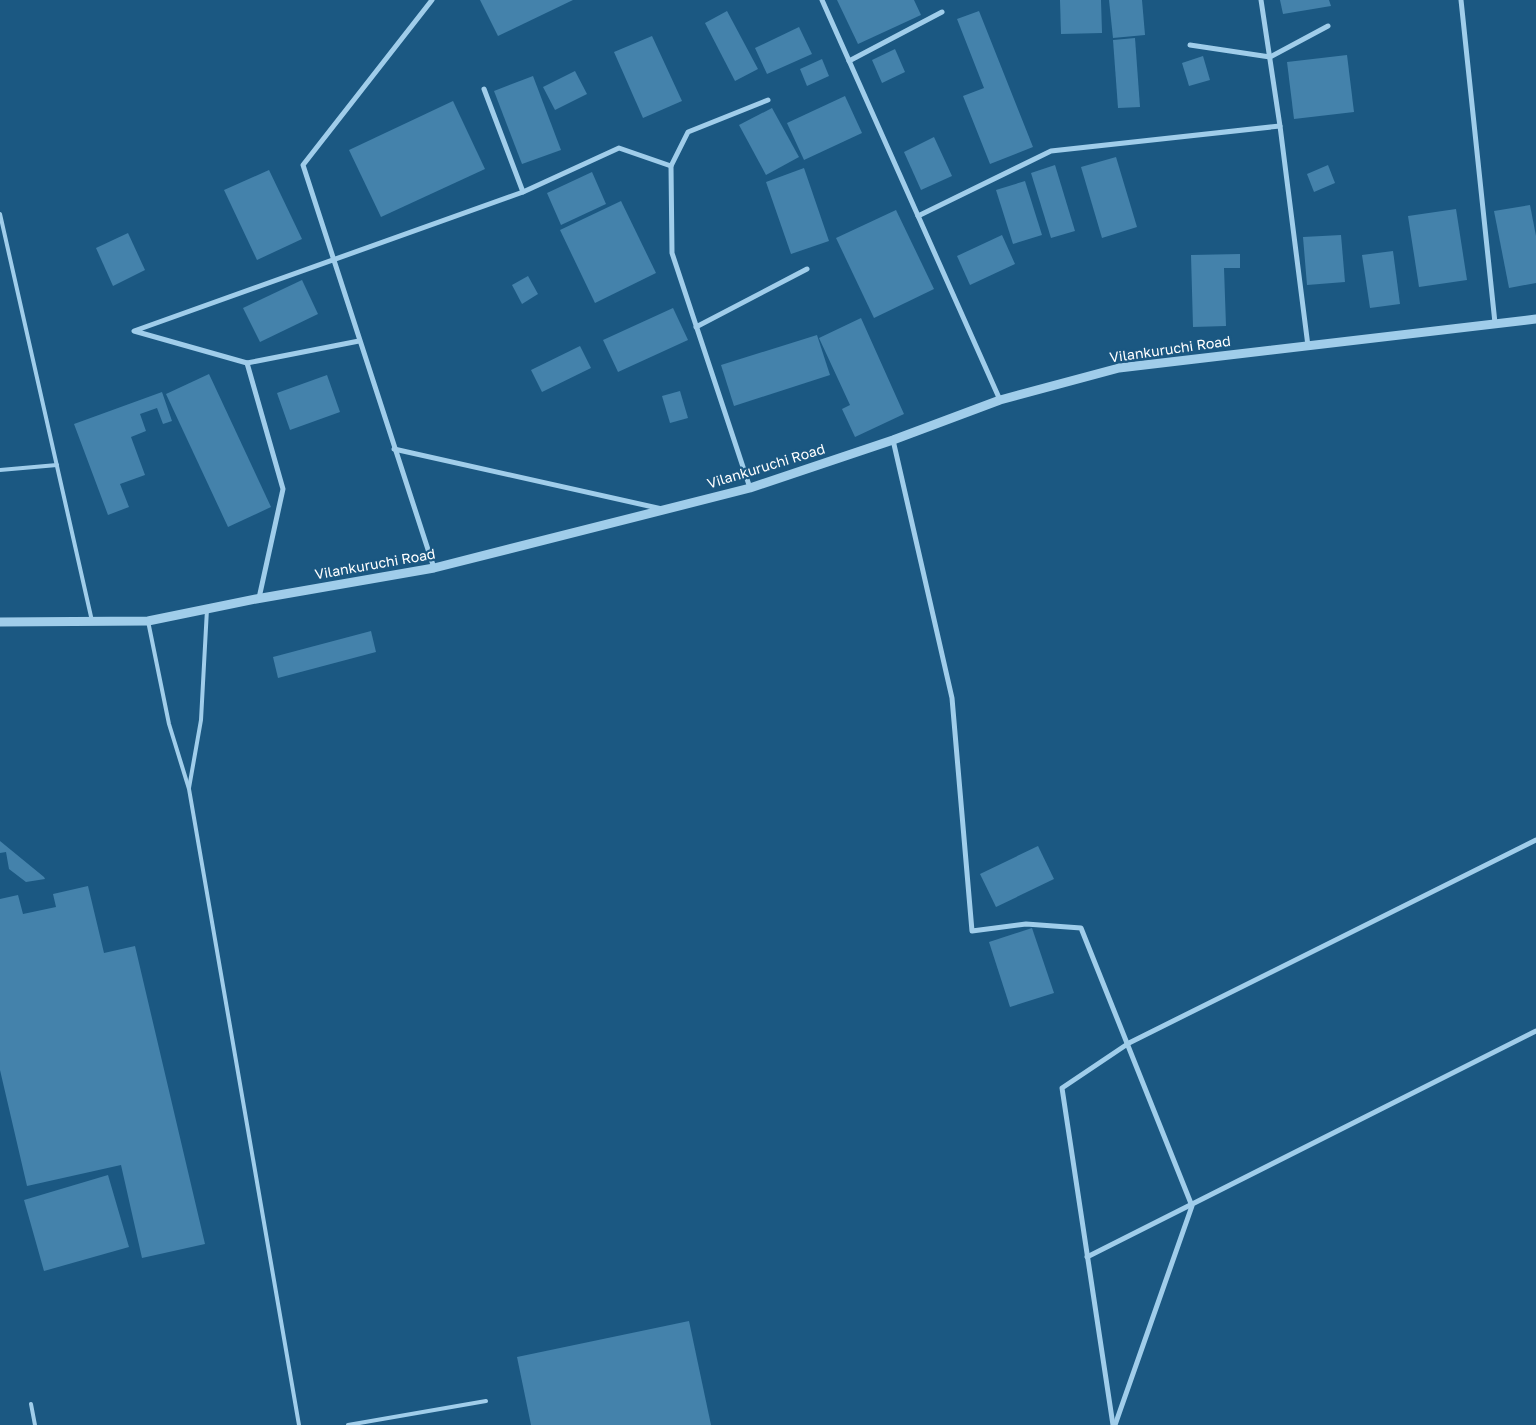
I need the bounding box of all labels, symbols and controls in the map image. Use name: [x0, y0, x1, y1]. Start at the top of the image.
street label: Vilankuruchi Road: [1108, 332, 1232, 365]
street label: Vilankuruchi Road: [705, 440, 827, 492]
street label: Vilankuruchi Road: [313, 545, 437, 582]

